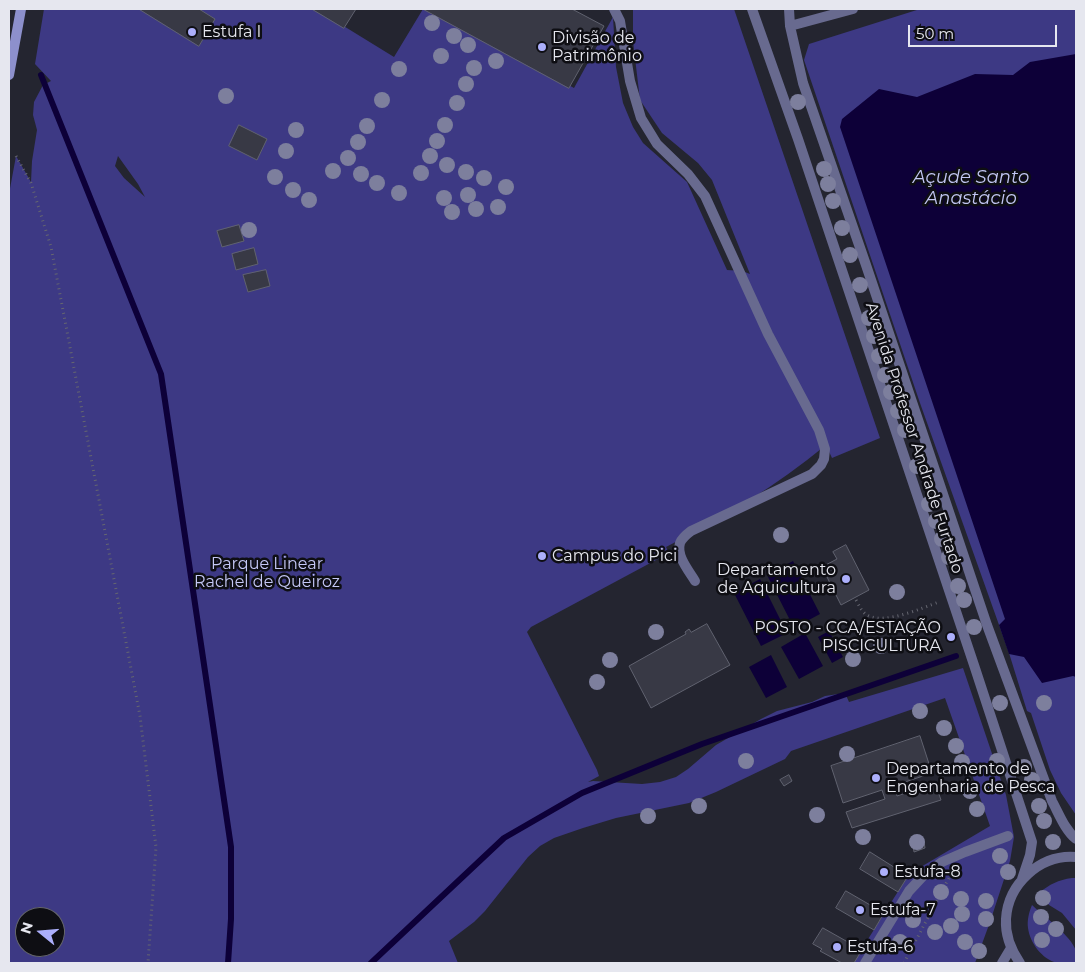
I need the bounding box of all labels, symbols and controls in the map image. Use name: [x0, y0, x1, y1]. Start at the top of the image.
scale bar: [910, 15, 1059, 47]
place label: Estufa I: [202, 22, 261, 42]
text: 50 m: [916, 24, 954, 43]
marker: Estufa I: [186, 26, 198, 38]
place label: Divisão de Patrimônio: [552, 28, 642, 66]
marker: Divisão de Patrimônio: [536, 41, 548, 53]
water label: Açude Santo Anastácio: [913, 167, 1029, 210]
street label: Avenida Professor Andrade Furtado: [861, 300, 967, 576]
place label: Campus do Pici: [552, 546, 677, 566]
marker: Campus do Pici: [536, 550, 548, 562]
park label: Parque Linear Rachel de Queiroz: [194, 554, 340, 592]
place label: Departamento de Aquicultura: [717, 560, 836, 598]
marker: Departamento de Aquicultura: [840, 573, 852, 585]
place label: POSTO - CCA/ESTAÇÃO PISCICULTURA: [754, 618, 941, 656]
marker: POSTO - CCA/ESTAÇÃO PISCICULTURA: [945, 631, 957, 643]
place label: Departamento de Engenharia de Pesca: [886, 759, 1055, 797]
marker: Departamento de Engenharia de Pesca: [870, 772, 882, 784]
place label: Estufa-8: [894, 862, 961, 882]
marker: Estufa-8: [878, 866, 890, 878]
place label: Estufa-7: [870, 900, 936, 920]
marker: Estufa-7: [854, 904, 866, 916]
north arrow: [15, 907, 65, 957]
text: N: [16, 920, 37, 936]
place label: Estufa-6: [847, 937, 913, 957]
marker: Estufa-6: [831, 941, 843, 953]

